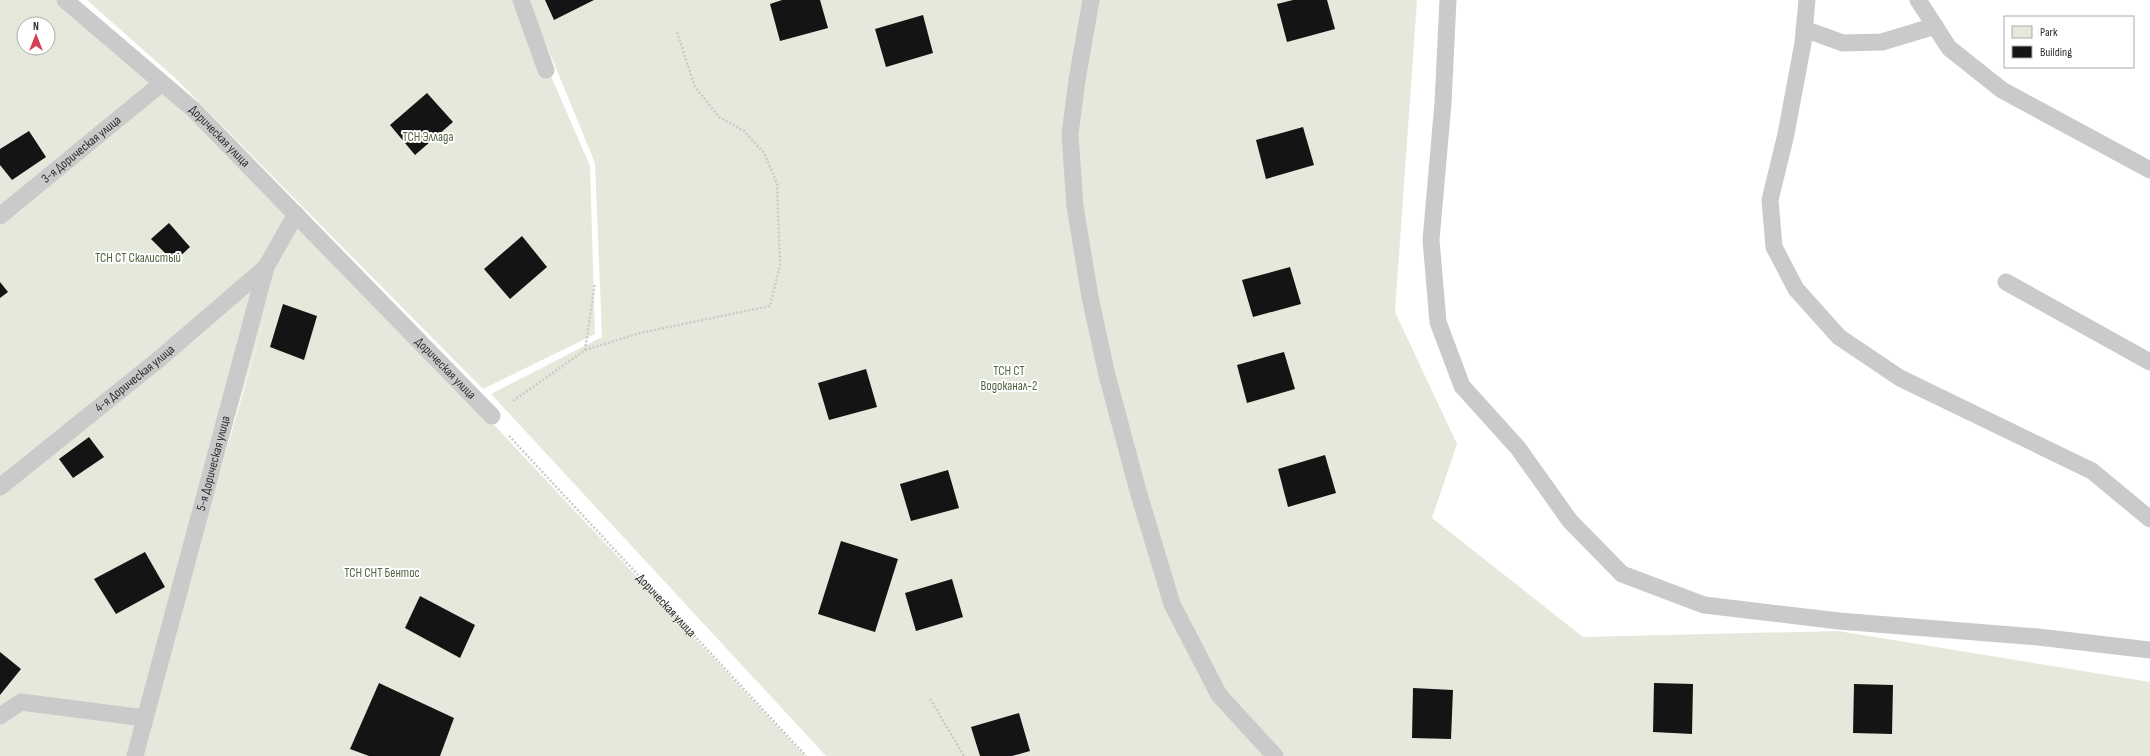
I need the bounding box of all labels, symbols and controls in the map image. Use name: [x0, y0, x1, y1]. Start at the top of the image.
north arrow: [16, 16, 56, 56]
legend: [2004, 16, 2134, 68]
text: N: [33, 20, 39, 33]
text: Park: [2040, 25, 2058, 40]
text: Building: [2040, 45, 2072, 60]
street label: Дорическая улица: [186, 101, 253, 171]
street label: 3-я Дорическая улица: [38, 112, 124, 187]
park label: ТСН Эллада: [402, 129, 454, 145]
park label: ТСН СТ Скалистый: [95, 250, 181, 266]
street label: Дорическая улица: [412, 334, 479, 403]
street label: 4-я Дорическая улица: [92, 341, 178, 416]
park label: ТСН СТ Водоканал-2: [981, 363, 1037, 394]
street label: 5-я Дорическая улица: [193, 414, 234, 513]
park label: ТСН СНТ Бентос: [344, 565, 420, 581]
street label: Дорическая улица: [633, 570, 699, 640]

